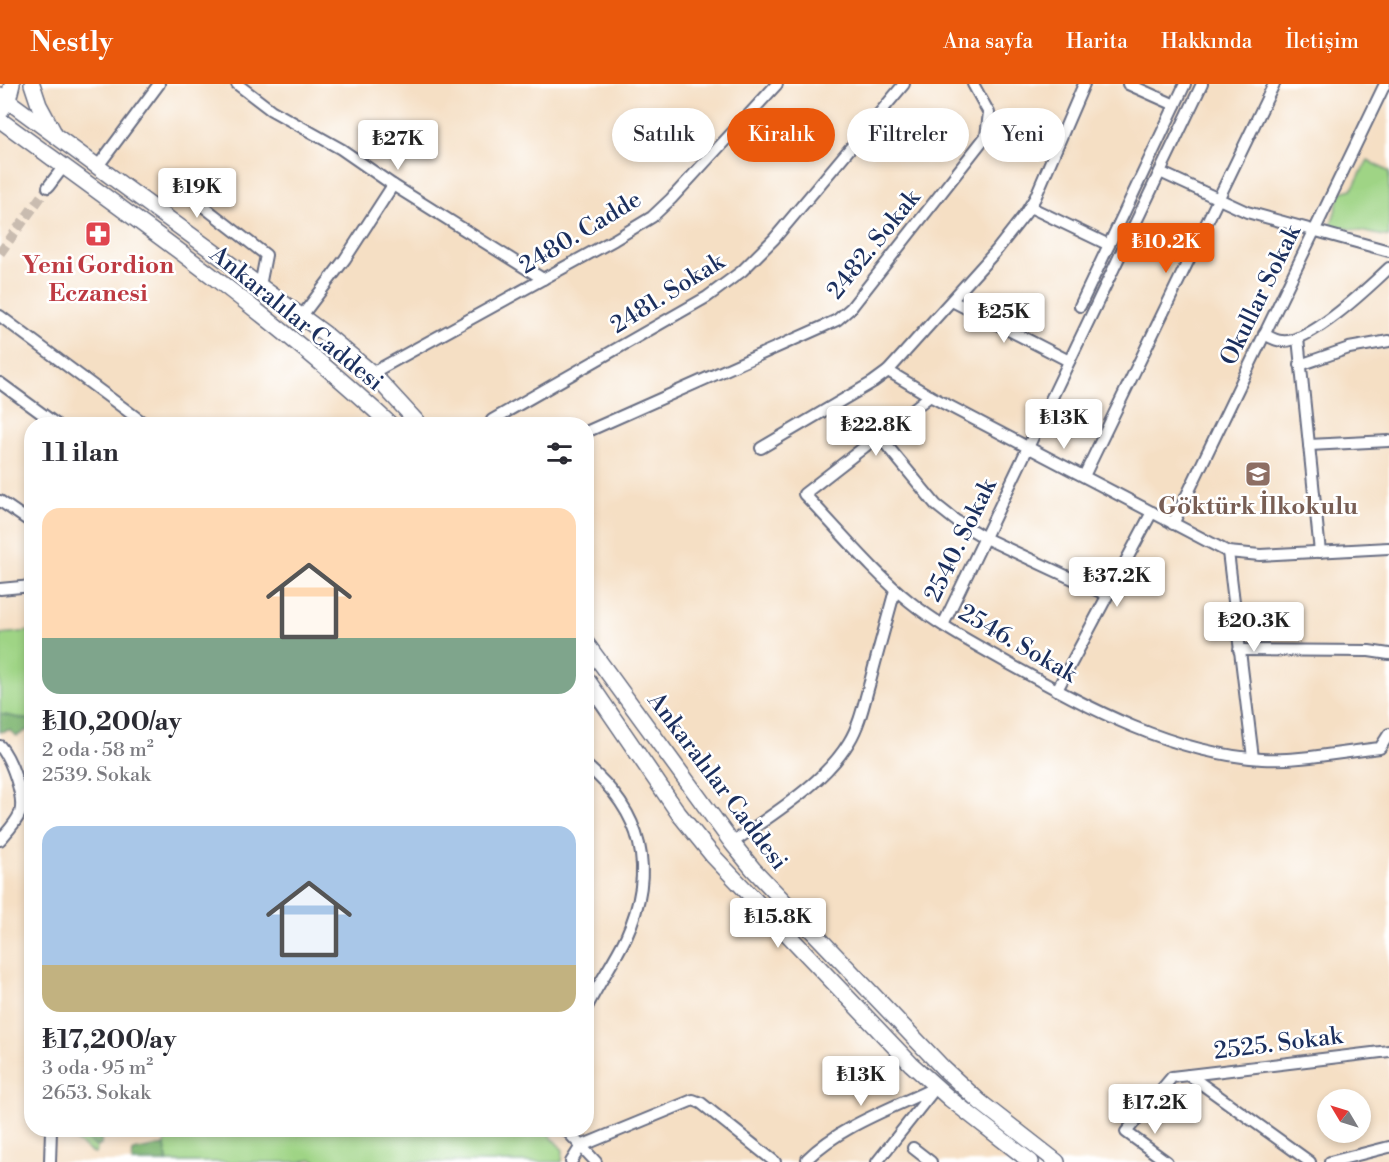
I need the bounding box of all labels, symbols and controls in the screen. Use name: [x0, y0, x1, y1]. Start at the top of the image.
text: Nestly: [30, 25, 113, 60]
text: Ana sayfa: [943, 29, 1033, 55]
text: Harita: [1066, 29, 1128, 55]
text: Hakkında: [1161, 29, 1252, 55]
text: İletişim: [1285, 29, 1359, 55]
chip: Satılık: [612, 108, 715, 162]
chip: Kiralık: [727, 108, 835, 162]
chip: Filtreler: [847, 108, 969, 162]
chip: Yeni: [981, 108, 1065, 162]
pin: ₺27K: [362, 120, 434, 171]
text: ₺27K: [372, 127, 424, 152]
pin: ₺19K: [161, 168, 233, 219]
text: ₺19K: [172, 175, 222, 200]
street label: 2482. Sokak: [821, 183, 928, 305]
street label: 2480. Cadde: [514, 185, 647, 281]
pharmacy icon: Yeni Gordion Eczanesi: [83, 219, 113, 249]
street label: Okullar Sokak: [1214, 219, 1308, 371]
pin: ₺10.2K: [1117, 223, 1215, 274]
text: ₺10.2K: [1131, 230, 1201, 255]
street label: Ankaralılar Caddesi: [203, 239, 389, 398]
street label: 2481. Sokak: [605, 246, 731, 341]
place label: Yeni Gordion Eczanesi: [22, 251, 174, 309]
pin: ₺25K: [968, 293, 1040, 344]
text: ₺25K: [978, 300, 1030, 325]
pin: ₺13K: [1028, 399, 1100, 450]
pin: ₺22.8K: [827, 406, 925, 457]
text: ₺13K: [1039, 406, 1089, 431]
text: ₺22.8K: [841, 413, 911, 438]
text: 11 ilan: [42, 437, 119, 469]
icon: filters: [543, 437, 576, 470]
school or university icon: Göktürk İlkokulu: [1243, 459, 1273, 489]
street label: 2540. Sokak: [918, 473, 1004, 607]
place label: Göktürk İlkokulu: [1158, 490, 1358, 522]
icon: home: [255, 547, 363, 655]
pin: ₺37.2K: [1068, 557, 1166, 608]
text: ₺37.2K: [1083, 564, 1151, 589]
street label: 2546. Sokak: [953, 598, 1083, 691]
pin: ₺20.3K: [1205, 602, 1303, 653]
text: ₺20.3K: [1218, 609, 1290, 634]
street label: Ankaralılar Caddesi: [640, 686, 794, 876]
text: ₺10,200/ay: [42, 706, 182, 738]
text: 2 oda · 58 m²: [42, 738, 154, 763]
text: 2539. Sokak: [42, 763, 151, 788]
icon: home: [255, 865, 363, 973]
pin: ₺15.8K: [729, 898, 827, 949]
text: ₺15.8K: [744, 905, 812, 930]
street label: 2525. Sokak: [1212, 1021, 1346, 1067]
text: ₺17,200/ay: [42, 1024, 176, 1056]
text: 3 oda · 95 m²: [42, 1056, 153, 1081]
pin: ₺13K: [825, 1056, 897, 1107]
text: ₺13K: [836, 1063, 886, 1088]
text: 2653. Sokak: [42, 1081, 151, 1106]
pin: ₺17.2K: [1106, 1084, 1204, 1135]
north arrow: [1317, 1089, 1371, 1143]
map controls: [1317, 1089, 1371, 1143]
text: ₺17.2K: [1122, 1091, 1188, 1116]

